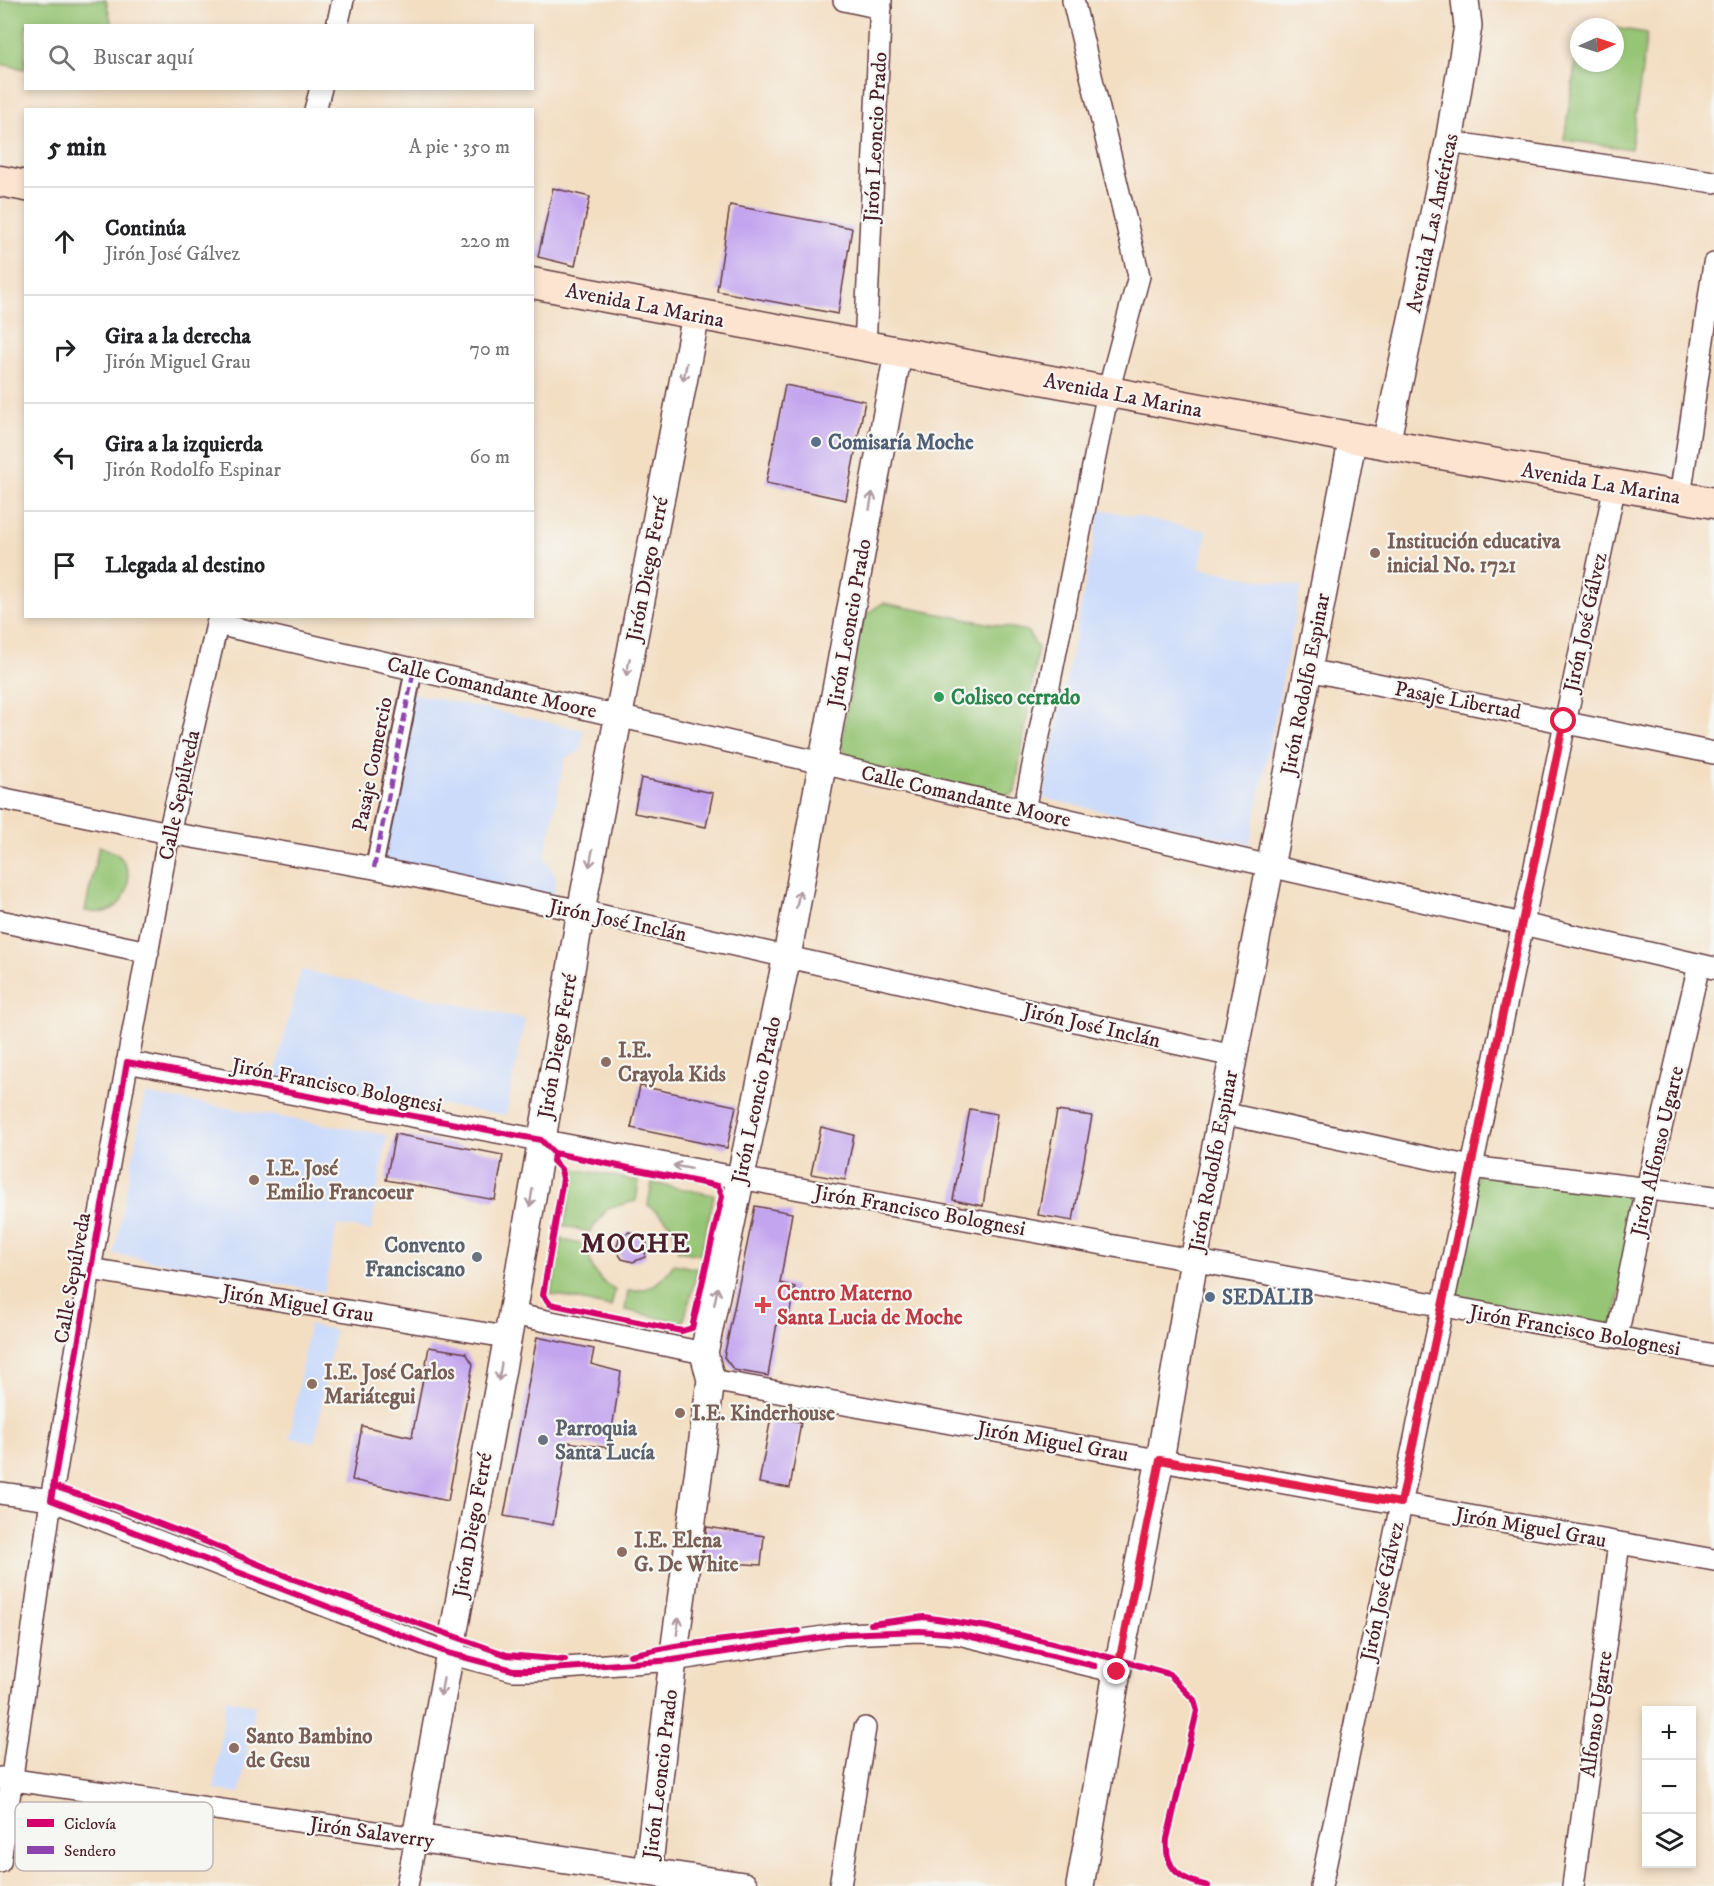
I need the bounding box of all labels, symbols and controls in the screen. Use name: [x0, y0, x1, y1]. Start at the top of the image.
north arrow: [1570, 18, 1624, 72]
search box: [24, 24, 534, 90]
icon: search: [45, 41, 78, 74]
text: Buscar aquí: [93, 44, 193, 71]
street label: Jirón Leoncio Prado: [858, 51, 893, 225]
text: 5 min: [48, 131, 106, 164]
street label: Avenida Las Américas: [1401, 131, 1465, 315]
text: A pie · 350 m: [409, 135, 510, 160]
text: Continúa: [105, 215, 186, 242]
icon: ahead: [48, 225, 81, 258]
text: 220 m: [460, 229, 510, 254]
text: Jirón José Gálvez: [105, 242, 240, 267]
street label: Avenida La Marina: [563, 278, 726, 334]
text: Gira a la derecha: [105, 323, 251, 350]
icon: right: [48, 333, 81, 366]
text: 70 m: [469, 337, 510, 362]
text: Jirón Miguel Grau: [105, 350, 251, 375]
one-way arrow: [679, 362, 690, 381]
street label: Avenida La Marina: [1041, 368, 1204, 424]
place label: Comisaría Moche: [828, 430, 974, 456]
text: Gira a la izquierda: [105, 431, 263, 458]
marker: Comisaría Moche: [809, 435, 823, 449]
icon: left: [48, 441, 81, 474]
text: 60 m: [470, 445, 510, 470]
street label: Avenida La Marina: [1519, 457, 1682, 511]
text: Jirón Rodolfo Espinar: [105, 458, 281, 483]
one-way arrow: [866, 491, 877, 511]
street label: Jirón Diego Ferré: [621, 494, 675, 646]
place label: Institución educativa inicial No. 1721: [1387, 529, 1561, 579]
street label: Jirón Leoncio Prado: [822, 537, 878, 711]
marker: Institución educativa inicial No. 1721: [1368, 546, 1382, 560]
icon: arrive: [48, 549, 81, 582]
street label: Jirón José Gálvez: [1558, 550, 1613, 696]
text: Llegada al destino: [105, 552, 265, 579]
street label: Jirón Rodolfo Espinar: [1275, 591, 1336, 779]
street label: Calle Comandante Moore: [384, 651, 599, 725]
one-way arrow: [622, 656, 633, 676]
street label: Pasaje Libertad: [1392, 676, 1524, 726]
place label: Coliseo cerrado: [951, 685, 1080, 711]
marker: Coliseo cerrado: [932, 690, 946, 704]
street label: Pasaje Comercio: [347, 695, 399, 834]
route start: [1550, 707, 1576, 733]
street label: Calle Sepúlveda: [153, 728, 206, 863]
street label: Calle Comandante Moore: [858, 760, 1073, 834]
one-way arrow: [585, 848, 596, 867]
one-way arrow: [792, 890, 803, 909]
street label: Jirón José Inclán: [545, 893, 689, 948]
street label: Jirón Diego Ferré: [532, 971, 584, 1123]
street label: Jirón José Inclán: [1019, 997, 1163, 1054]
street label: Jirón Leoncio Prado: [726, 1014, 787, 1188]
place label: I.E. Crayola Kids: [618, 1038, 726, 1088]
street label: Jirón Francisco Bolognesi: [227, 1052, 444, 1119]
marker: I.E. Crayola Kids: [599, 1055, 613, 1069]
street label: Jirón Alfonso Ugarte: [1625, 1063, 1690, 1241]
street label: Jirón Rodolfo Espinar: [1183, 1068, 1244, 1256]
place label: I.E. José Emilio Francoeur: [266, 1156, 415, 1206]
one-way arrow: [673, 1161, 693, 1172]
marker: I.E. José Emilio Francoeur: [247, 1173, 261, 1187]
street label: Jirón Francisco Bolognesi: [810, 1179, 1027, 1242]
one-way arrow: [525, 1187, 536, 1207]
street label: Calle Sepúlveda: [49, 1211, 97, 1346]
district label: MOCHE: [581, 1227, 691, 1261]
place label: Convento Franciscano: [365, 1233, 465, 1283]
marker: Convento Franciscano: [470, 1250, 484, 1264]
street label: Jirón Miguel Grau: [218, 1279, 375, 1329]
place label: Centro Materno Santa Lucia de Moche: [777, 1281, 963, 1331]
place label: SEDALIB: [1222, 1285, 1314, 1311]
one-way arrow: [711, 1287, 722, 1306]
marker: SEDALIB: [1203, 1290, 1217, 1304]
marker: Centro Materno Santa Lucia de Moche: [754, 1296, 772, 1314]
street label: Jirón Francisco Bolognesi: [1465, 1299, 1682, 1362]
place label: I.E. José Carlos Mariátegui: [324, 1360, 454, 1410]
one-way arrow: [494, 1361, 505, 1381]
marker: I.E. José Carlos Mariátegui: [305, 1377, 319, 1391]
place label: I.E. Kinderhouse: [692, 1401, 835, 1427]
marker: I.E. Kinderhouse: [673, 1406, 687, 1420]
place label: Parroquia Santa Lucía: [555, 1416, 656, 1466]
street label: Jirón Miguel Grau: [973, 1416, 1130, 1468]
marker: Parroquia Santa Lucía: [536, 1433, 550, 1447]
street label: Jirón Diego Ferré: [447, 1450, 499, 1602]
street label: Jirón Miguel Grau: [1451, 1502, 1608, 1554]
street label: Jirón José Gálvez: [1355, 1519, 1410, 1665]
place label: I.E. Elena G. De White: [634, 1528, 739, 1578]
marker: I.E. Elena G. De White: [615, 1545, 629, 1559]
one-way arrow: [672, 1617, 683, 1637]
street label: Alfonso Ugarte: [1575, 1649, 1619, 1779]
route end: [1103, 1658, 1129, 1684]
one-way arrow: [436, 1677, 447, 1697]
street label: Jirón Leoncio Prado: [637, 1688, 684, 1862]
map controls: [1642, 1706, 1696, 1868]
button: +: [1642, 1706, 1696, 1760]
place label: Santo Bambino de Gesu: [246, 1724, 373, 1774]
marker: Santo Bambino de Gesu: [227, 1741, 241, 1755]
button: −: [1642, 1760, 1696, 1814]
legend: [15, 1802, 213, 1871]
street label: Jirón Salaverry: [306, 1811, 437, 1855]
text: Ciclovía: [64, 1814, 116, 1834]
button: layers: [1642, 1814, 1696, 1868]
text: Sendero: [64, 1841, 116, 1861]

